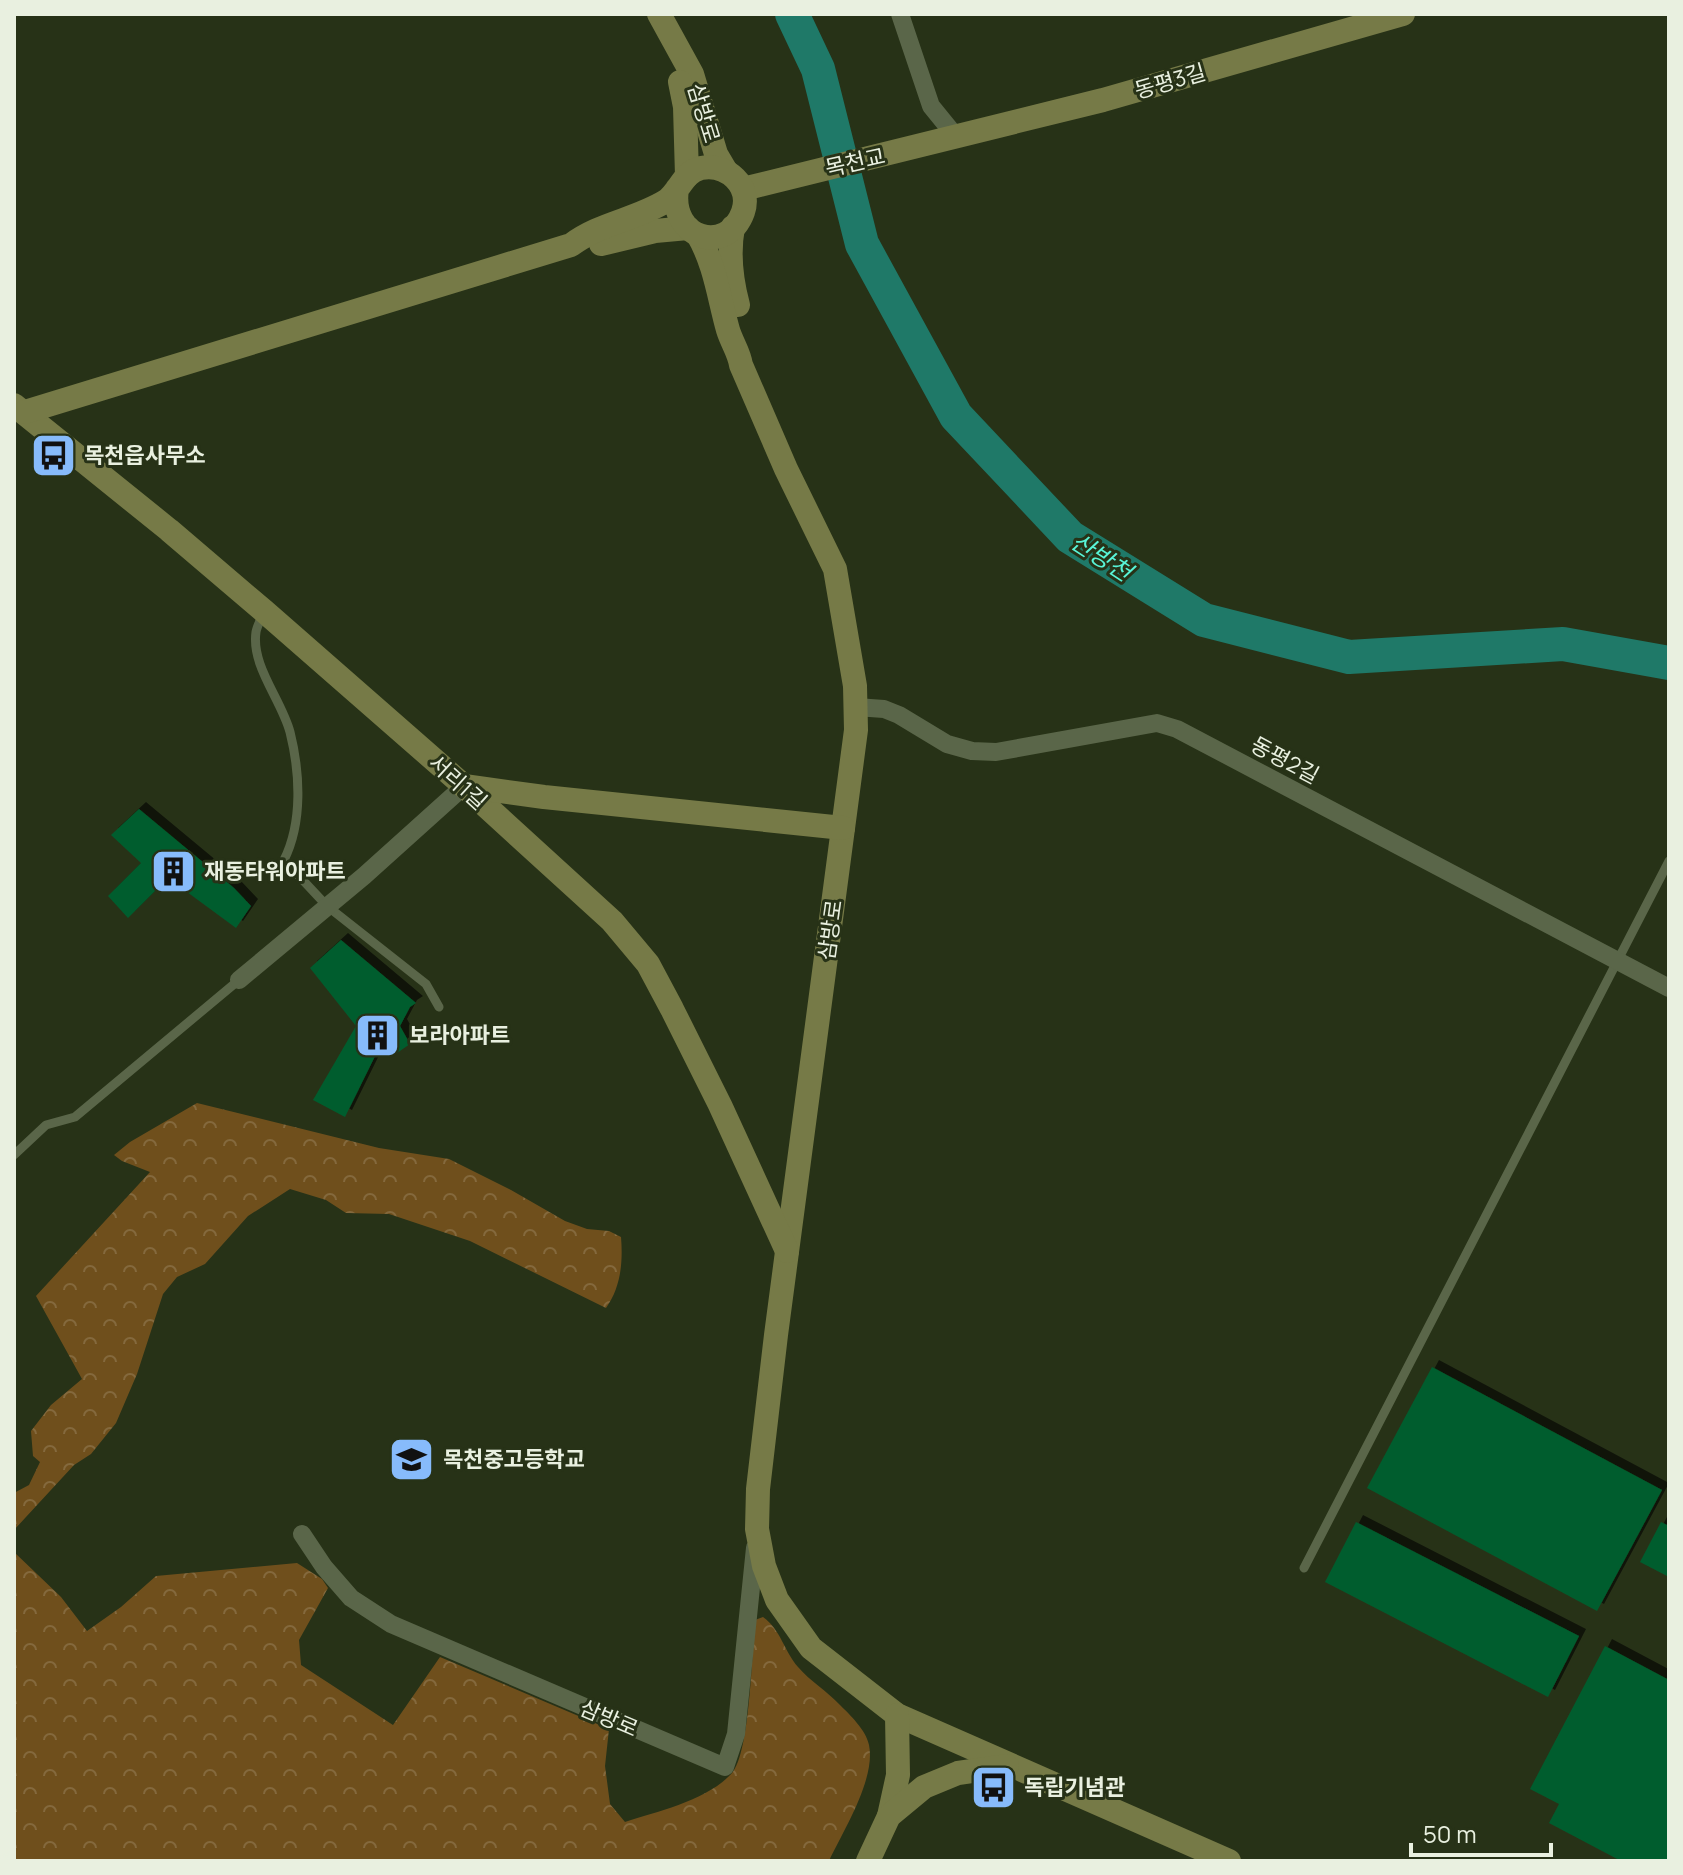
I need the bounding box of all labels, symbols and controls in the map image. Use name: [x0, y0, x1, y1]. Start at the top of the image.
street label: 동평3길: [1131, 57, 1209, 105]
street label: 삼방로: [681, 80, 727, 146]
street label: 목천교: [822, 141, 888, 183]
bus stop icon: 목천읍사무소: [29, 431, 77, 479]
place label: 목천읍사무소: [84, 440, 205, 470]
water label: 산방천: [1065, 524, 1141, 589]
street label: 동평2길: [1246, 730, 1324, 790]
street label: 서리1길: [422, 748, 494, 816]
building icon: 재동타워아파트: [149, 847, 197, 895]
place label: 재동타워아파트: [204, 856, 346, 886]
street label: 삼방로: [811, 898, 849, 962]
building icon: 보라아파트: [354, 1011, 402, 1059]
place label: 보라아파트: [409, 1020, 510, 1050]
school or university icon: 목천중고등학교: [388, 1435, 436, 1483]
place label: 목천중고등학교: [443, 1444, 585, 1474]
street label: 삼방로: [575, 1692, 643, 1744]
bus stop icon: 독립기념관: [969, 1763, 1017, 1811]
place label: 독립기념관: [1024, 1772, 1125, 1802]
scale bar: [1411, 1807, 1551, 1857]
text: 50 m: [1423, 1817, 1477, 1850]

